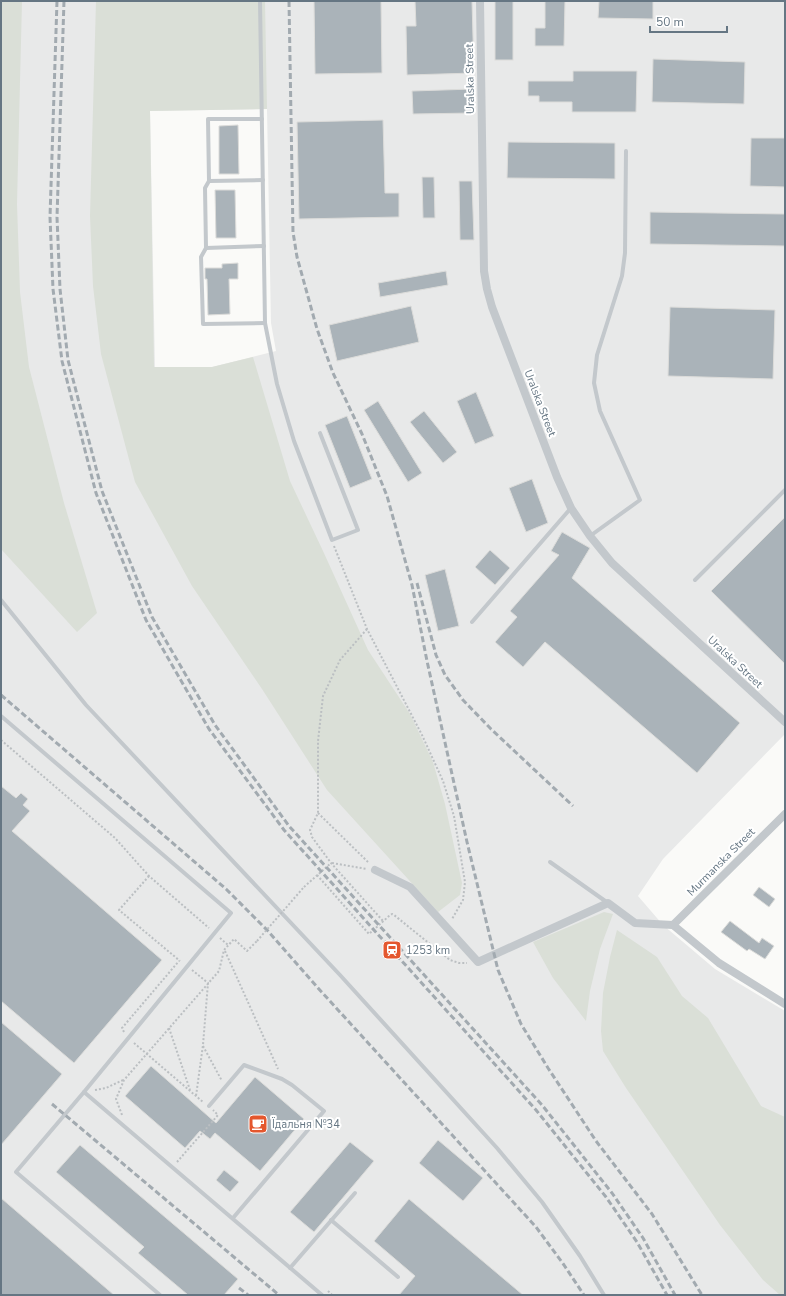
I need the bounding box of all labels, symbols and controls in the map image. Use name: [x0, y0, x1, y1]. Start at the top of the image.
scale bar: [650, 8, 727, 34]
text: 50 m: [656, 14, 684, 30]
street label: Uralska Street: [462, 44, 478, 114]
street label: Uralska Street: [520, 367, 560, 439]
street label: Uralska Street: [704, 633, 766, 692]
street label: Murmanska Street: [684, 825, 758, 899]
station icon: 1253 km: [381, 939, 403, 961]
place label: 1253 km: [406, 943, 450, 958]
cafe icon: Їдальня №34: [247, 1113, 269, 1135]
place label: Їдальня №34: [271, 1117, 340, 1132]

